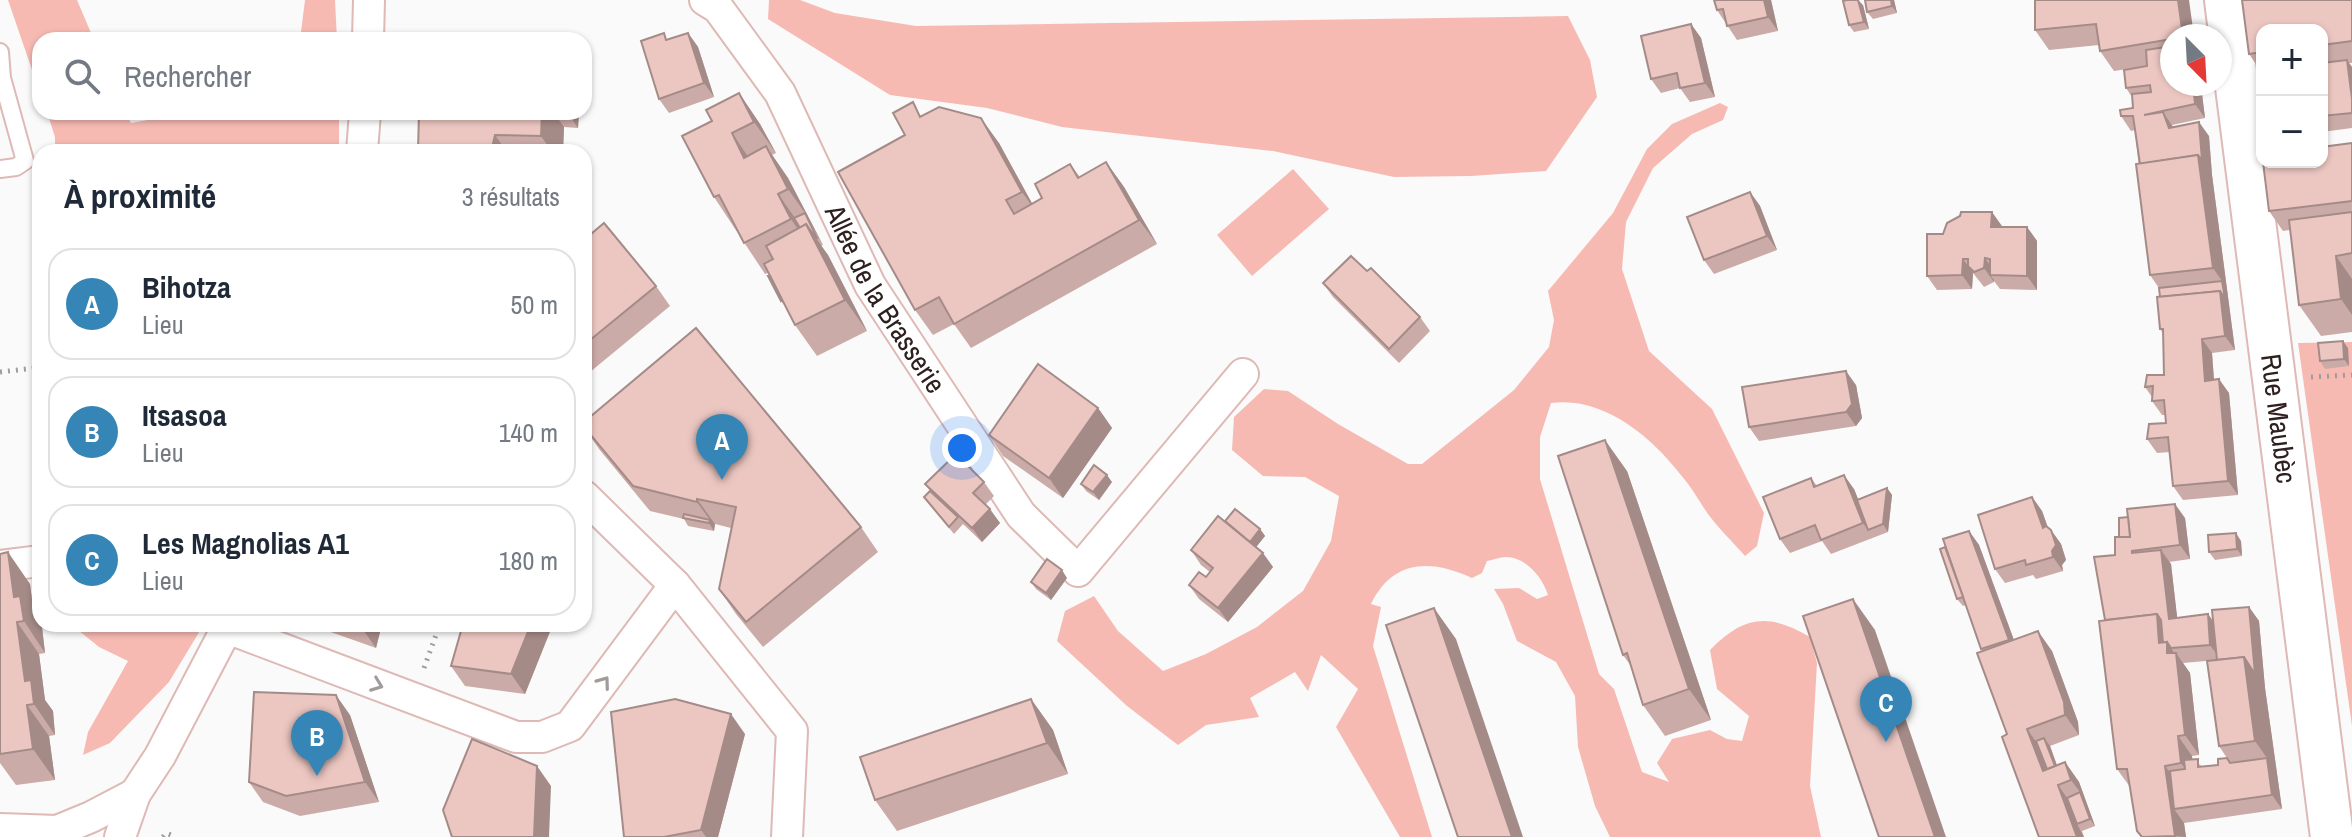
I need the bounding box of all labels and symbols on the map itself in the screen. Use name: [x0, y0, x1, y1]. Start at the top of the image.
north arrow: [2160, 24, 2232, 96]
street label: Allée de la Brasserie: [816, 198, 955, 400]
street label: Rue Maubèc: [2252, 352, 2306, 486]
pin: A: [696, 414, 748, 480]
your location: [942, 428, 982, 468]
one-way arrow: [369, 675, 383, 692]
one-way arrow: [595, 676, 609, 691]
pin: C: [1860, 676, 1912, 742]
pin: B: [291, 710, 343, 776]

